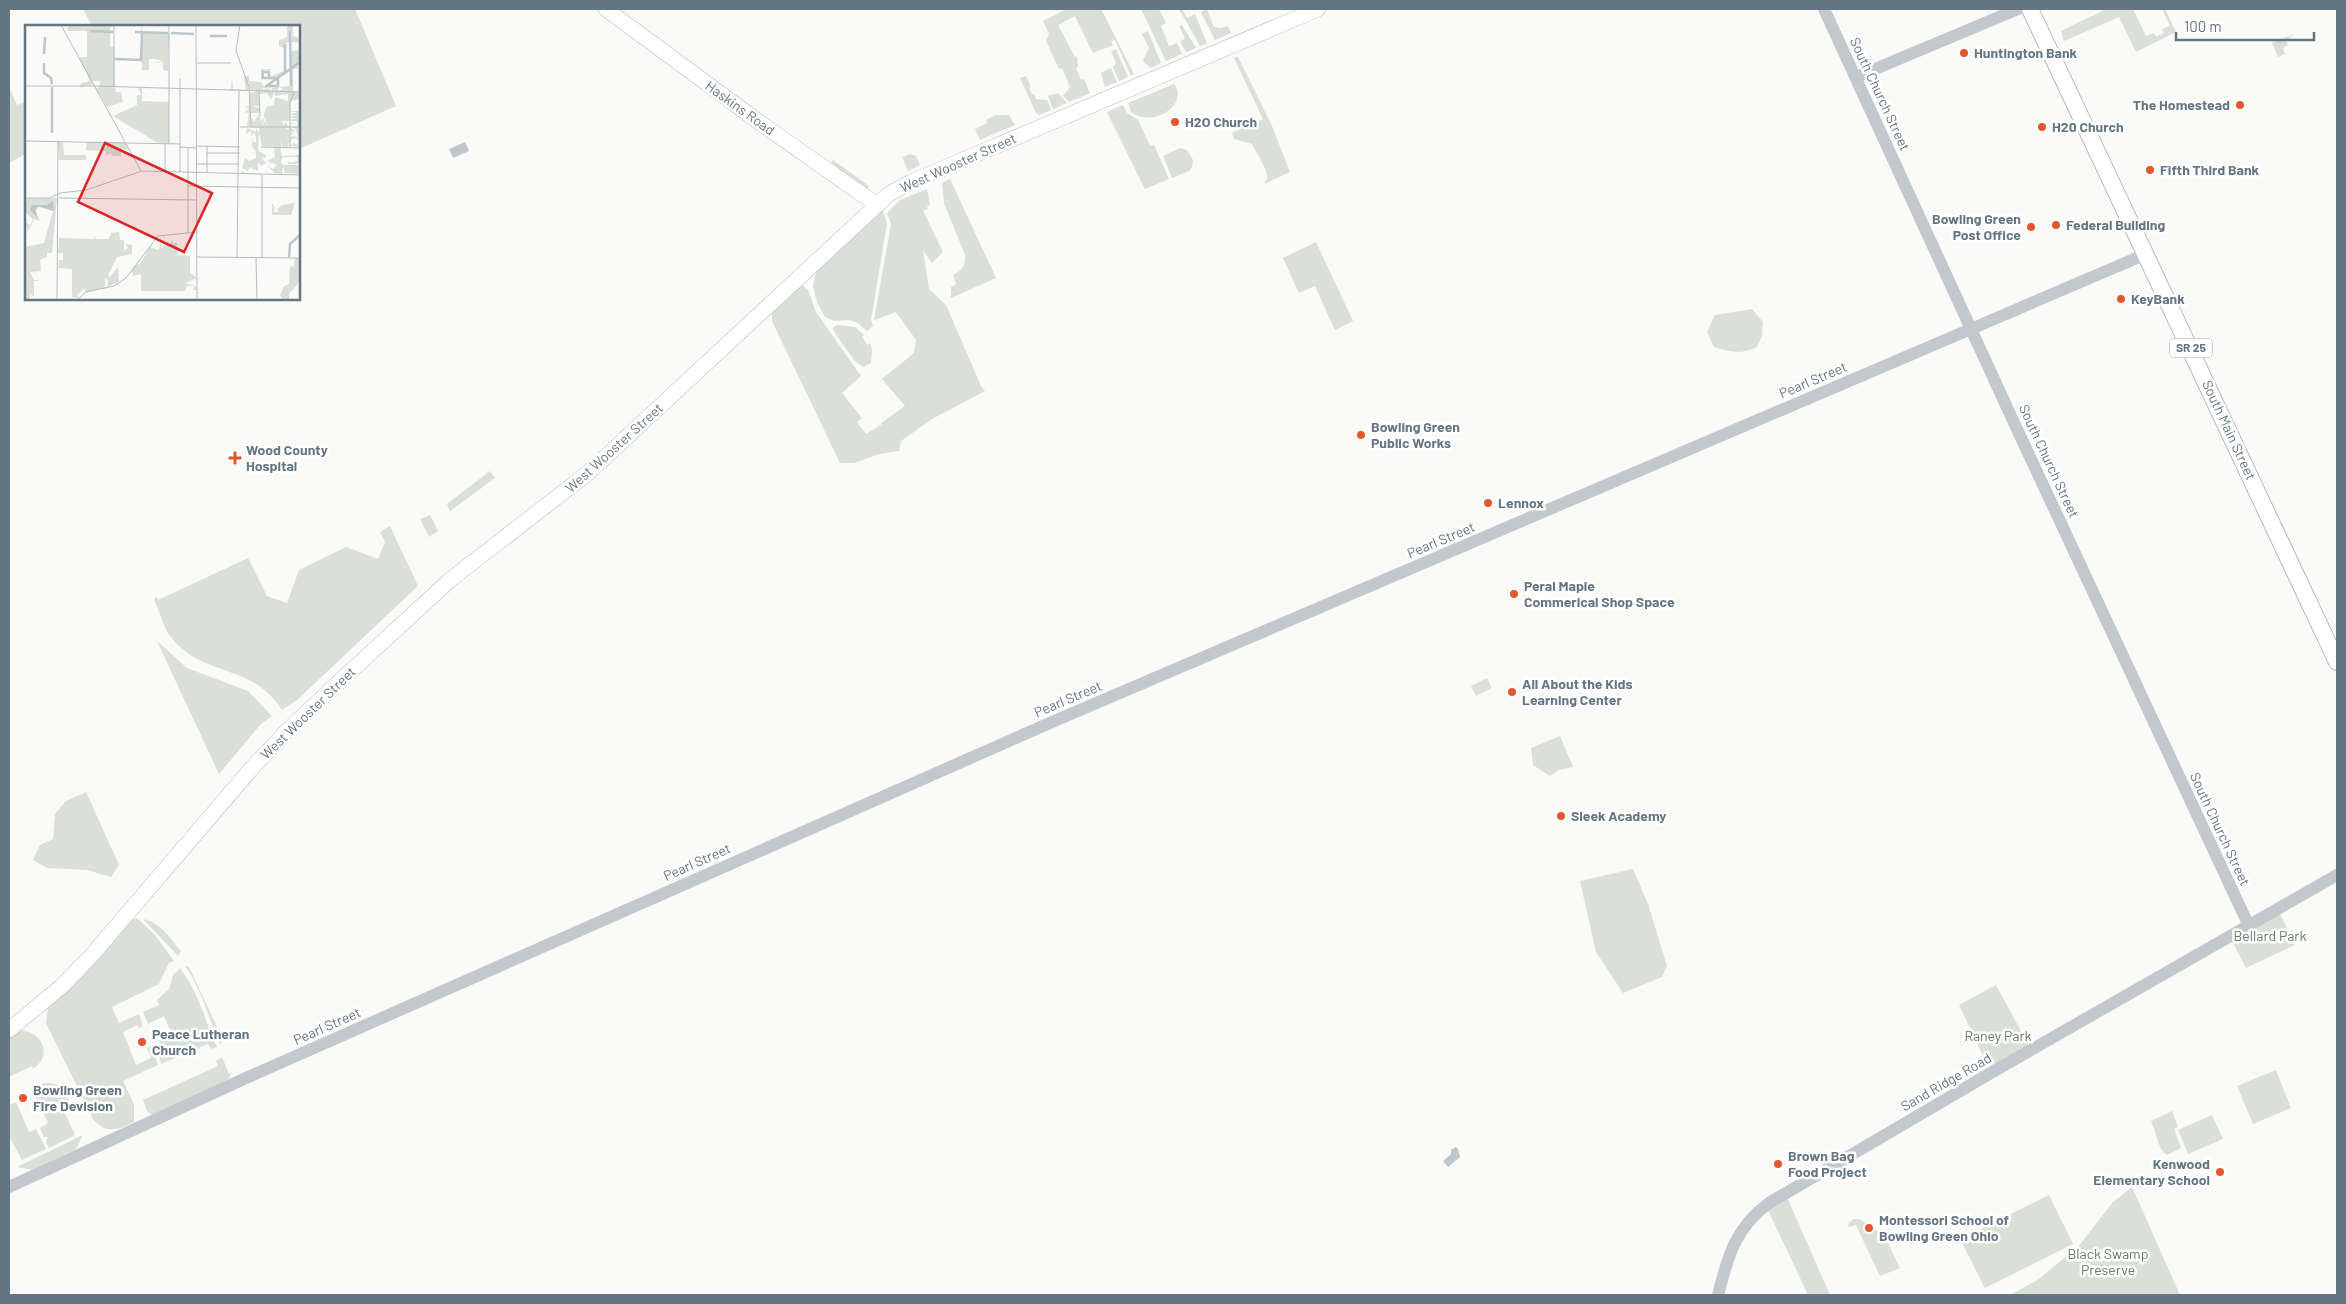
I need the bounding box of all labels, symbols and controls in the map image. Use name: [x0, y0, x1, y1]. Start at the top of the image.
scale bar: [2176, 10, 2314, 42]
text: 100 m: [2184, 17, 2222, 35]
inset map: [25, 25, 300, 300]
street label: South Church Street: [1847, 34, 1914, 153]
place label: Huntington Bank: [1974, 44, 2078, 61]
marker: Huntington Bank: [1958, 47, 1970, 59]
street label: Haskins Road: [702, 77, 778, 138]
place label: The Homestead: [2133, 96, 2230, 113]
marker: The Homestead: [2234, 99, 2246, 111]
place label: H2O Church: [1185, 113, 1257, 130]
marker: H2O Church: [1169, 116, 1181, 128]
place label: H20 Church: [2052, 118, 2124, 135]
marker: H20 Church: [2036, 121, 2048, 133]
street label: West Wooster Street: [897, 129, 1019, 196]
place label: Fifth Third Bank: [2160, 161, 2260, 178]
marker: Fifth Third Bank: [2144, 164, 2156, 176]
place label: Bowling Green Post Office: [1932, 210, 2021, 243]
place label: Federal Building: [2066, 216, 2165, 233]
marker: Federal Building: [2050, 219, 2062, 231]
marker: Bowling Green Post Office: [2025, 221, 2037, 233]
place label: KeyBank: [2131, 290, 2185, 307]
marker: KeyBank: [2115, 293, 2127, 305]
road number: SR 25: [2170, 338, 2212, 358]
street label: Pearl Street: [1776, 358, 1849, 401]
street label: South Main Street: [2199, 377, 2260, 482]
street label: West Wooster Street: [561, 399, 666, 496]
street label: South Church Street: [2016, 401, 2083, 520]
place label: Bowling Green Public Works: [1371, 418, 1460, 451]
marker: Bowling Green Public Works: [1355, 429, 1367, 441]
place label: Wood County Hospital: [246, 441, 328, 474]
marker: Wood County Hospital: [228, 451, 242, 465]
place label: Lennox: [1498, 494, 1544, 511]
marker: Lennox: [1482, 497, 1494, 509]
street label: Pearl Street: [1404, 518, 1477, 561]
place label: Peral Maple Commerical Shop Space: [1524, 577, 1675, 610]
marker: Peral Maple Commerical Shop Space: [1508, 588, 1520, 600]
street label: West Wooster Street: [257, 663, 359, 762]
place label: All About the Kids Learning Center: [1522, 675, 1633, 708]
street label: Pearl Street: [1031, 677, 1104, 720]
marker: All About the Kids Learning Center: [1506, 686, 1518, 698]
street label: South Church Street: [2187, 769, 2254, 888]
place label: Sleek Academy: [1571, 807, 1666, 824]
marker: Sleek Academy: [1555, 810, 1567, 822]
street label: Pearl Street: [660, 839, 733, 884]
park label: Bellard Park: [2234, 927, 2306, 944]
street label: Pearl Street: [290, 1003, 363, 1048]
place label: Peace Lutheran Church: [152, 1025, 249, 1058]
park label: Raney Park: [1964, 1027, 2032, 1044]
marker: Peace Lutheran Church: [136, 1036, 148, 1048]
street label: Sand Ridge Road: [1897, 1049, 1994, 1114]
place label: Bowling Green Fire Devision: [33, 1081, 122, 1114]
marker: Bowling Green Fire Devision: [17, 1092, 29, 1104]
place label: Brown Bag Food Project: [1788, 1147, 1867, 1180]
place label: Kenwood Elementary School: [2093, 1155, 2210, 1188]
marker: Brown Bag Food Project: [1772, 1158, 1784, 1170]
marker: Kenwood Elementary School: [2214, 1166, 2226, 1178]
place label: Montessori School of Bowling Green Ohio: [1879, 1211, 2009, 1244]
marker: Montessori School of Bowling Green Ohio: [1863, 1222, 1875, 1234]
park label: Black Swamp Preserve: [2068, 1245, 2148, 1278]

